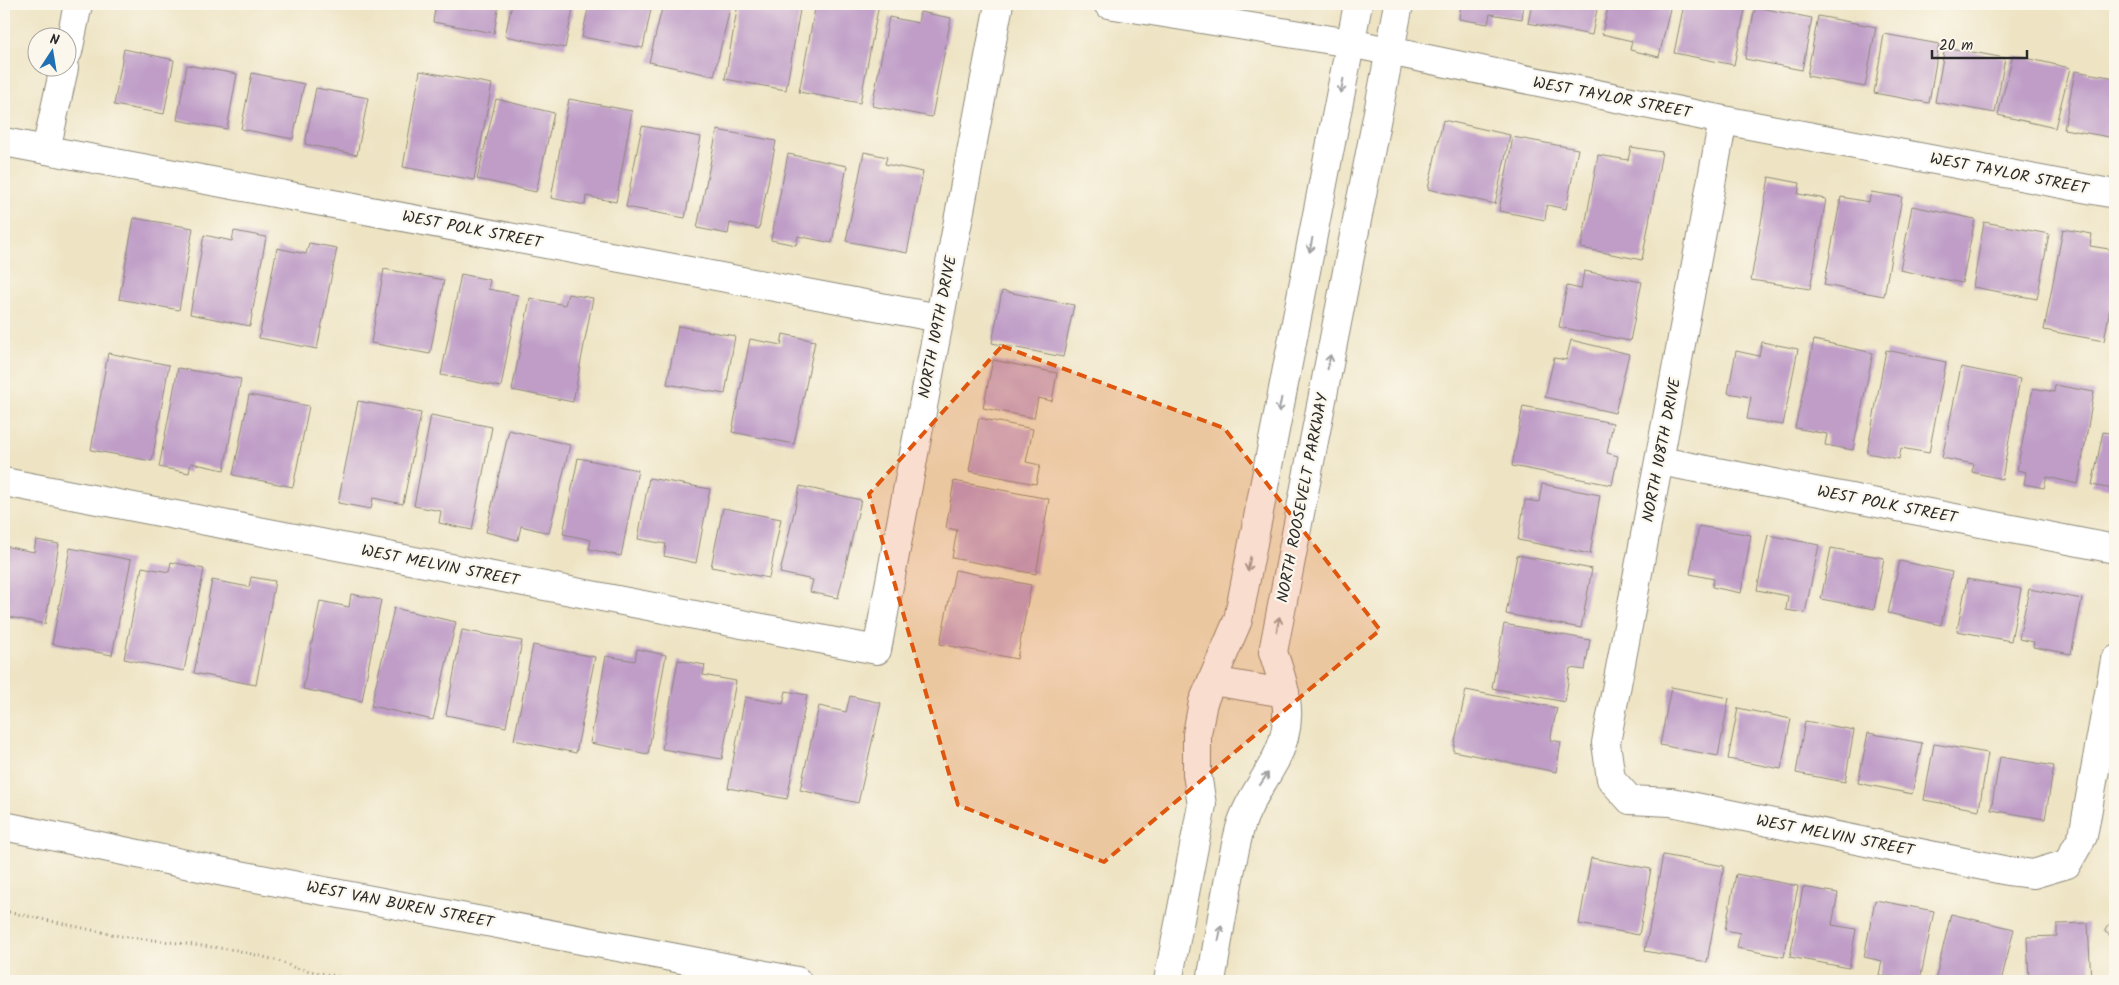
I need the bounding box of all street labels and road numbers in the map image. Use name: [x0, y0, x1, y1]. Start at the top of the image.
street label: WEST TAYLOR STREET: [1531, 70, 1695, 126]
street label: WEST TAYLOR STREET: [1928, 146, 2092, 202]
street label: WEST POLK STREET: [400, 204, 546, 256]
street label: NORTH 109TH DRIVE: [912, 253, 964, 400]
street label: NORTH 108TH DRIVE: [1636, 375, 1688, 524]
street label: NORTH ROOSEVELT PARKWAY: [1270, 390, 1336, 605]
street label: WEST POLK STREET: [1815, 479, 1961, 531]
street label: WEST MELVIN STREET: [359, 538, 523, 594]
street label: WEST MELVIN STREET: [1754, 808, 1918, 864]
street label: WEST VAN BUREN STREET: [304, 875, 497, 936]

